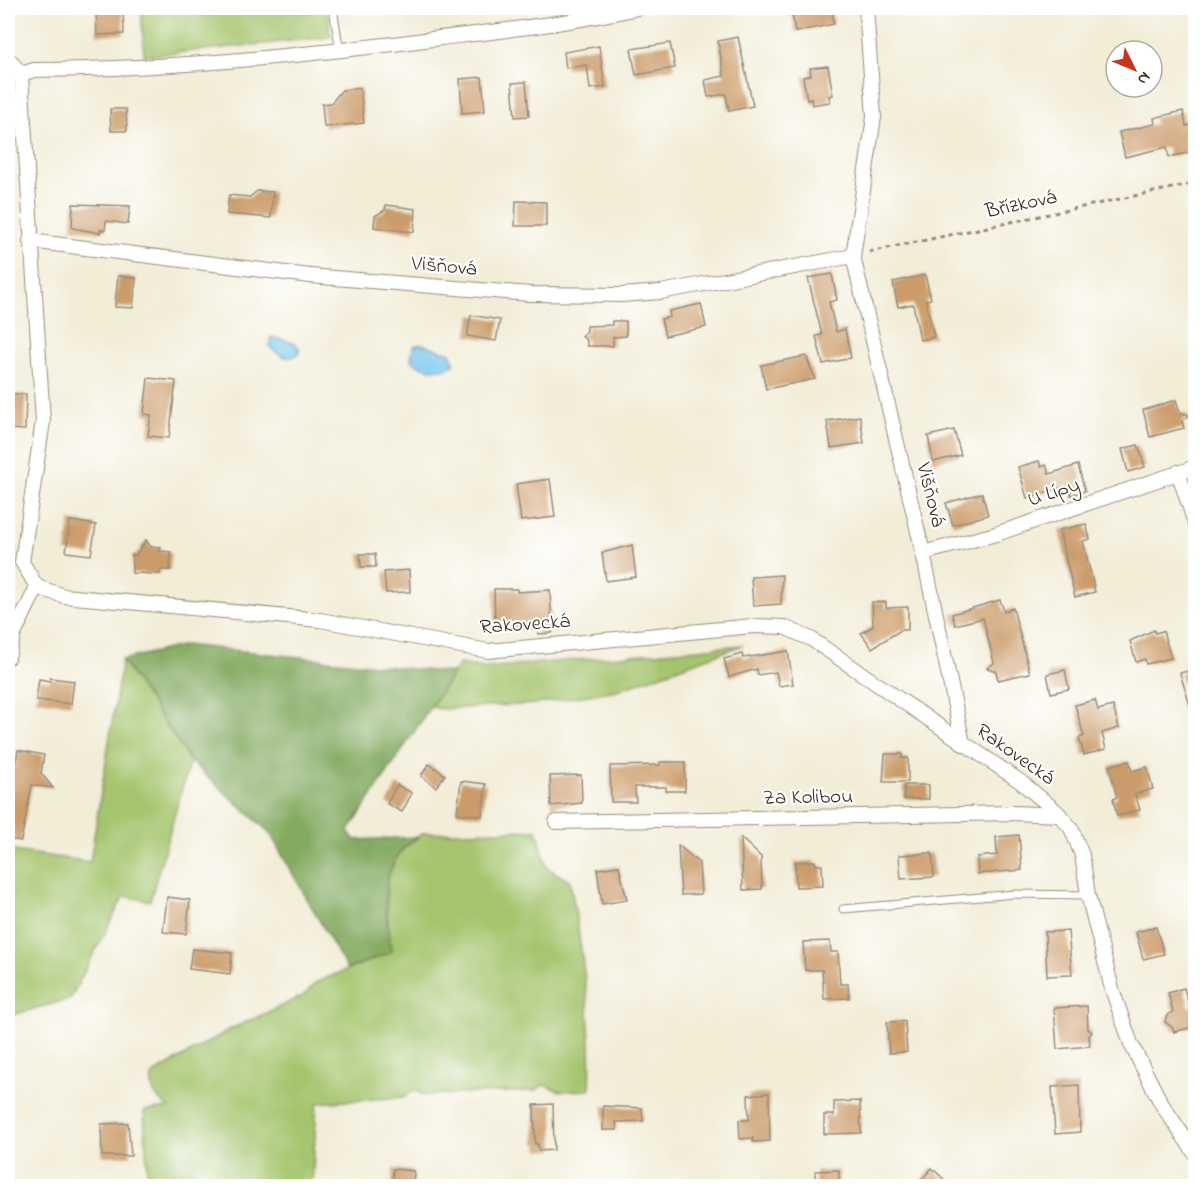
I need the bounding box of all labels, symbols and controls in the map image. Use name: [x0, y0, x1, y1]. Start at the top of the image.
north arrow: [1104, 39, 1164, 99]
text: N: [1131, 66, 1156, 90]
street label: Břízková: [982, 183, 1060, 227]
street label: Višňová: [409, 249, 478, 285]
street label: Višňová: [907, 459, 953, 531]
street label: U Lípy: [1024, 471, 1085, 517]
street label: Rakovecká: [479, 607, 571, 643]
street label: Rakovecká: [969, 717, 1061, 793]
street label: Za Kolibou: [763, 782, 853, 814]

